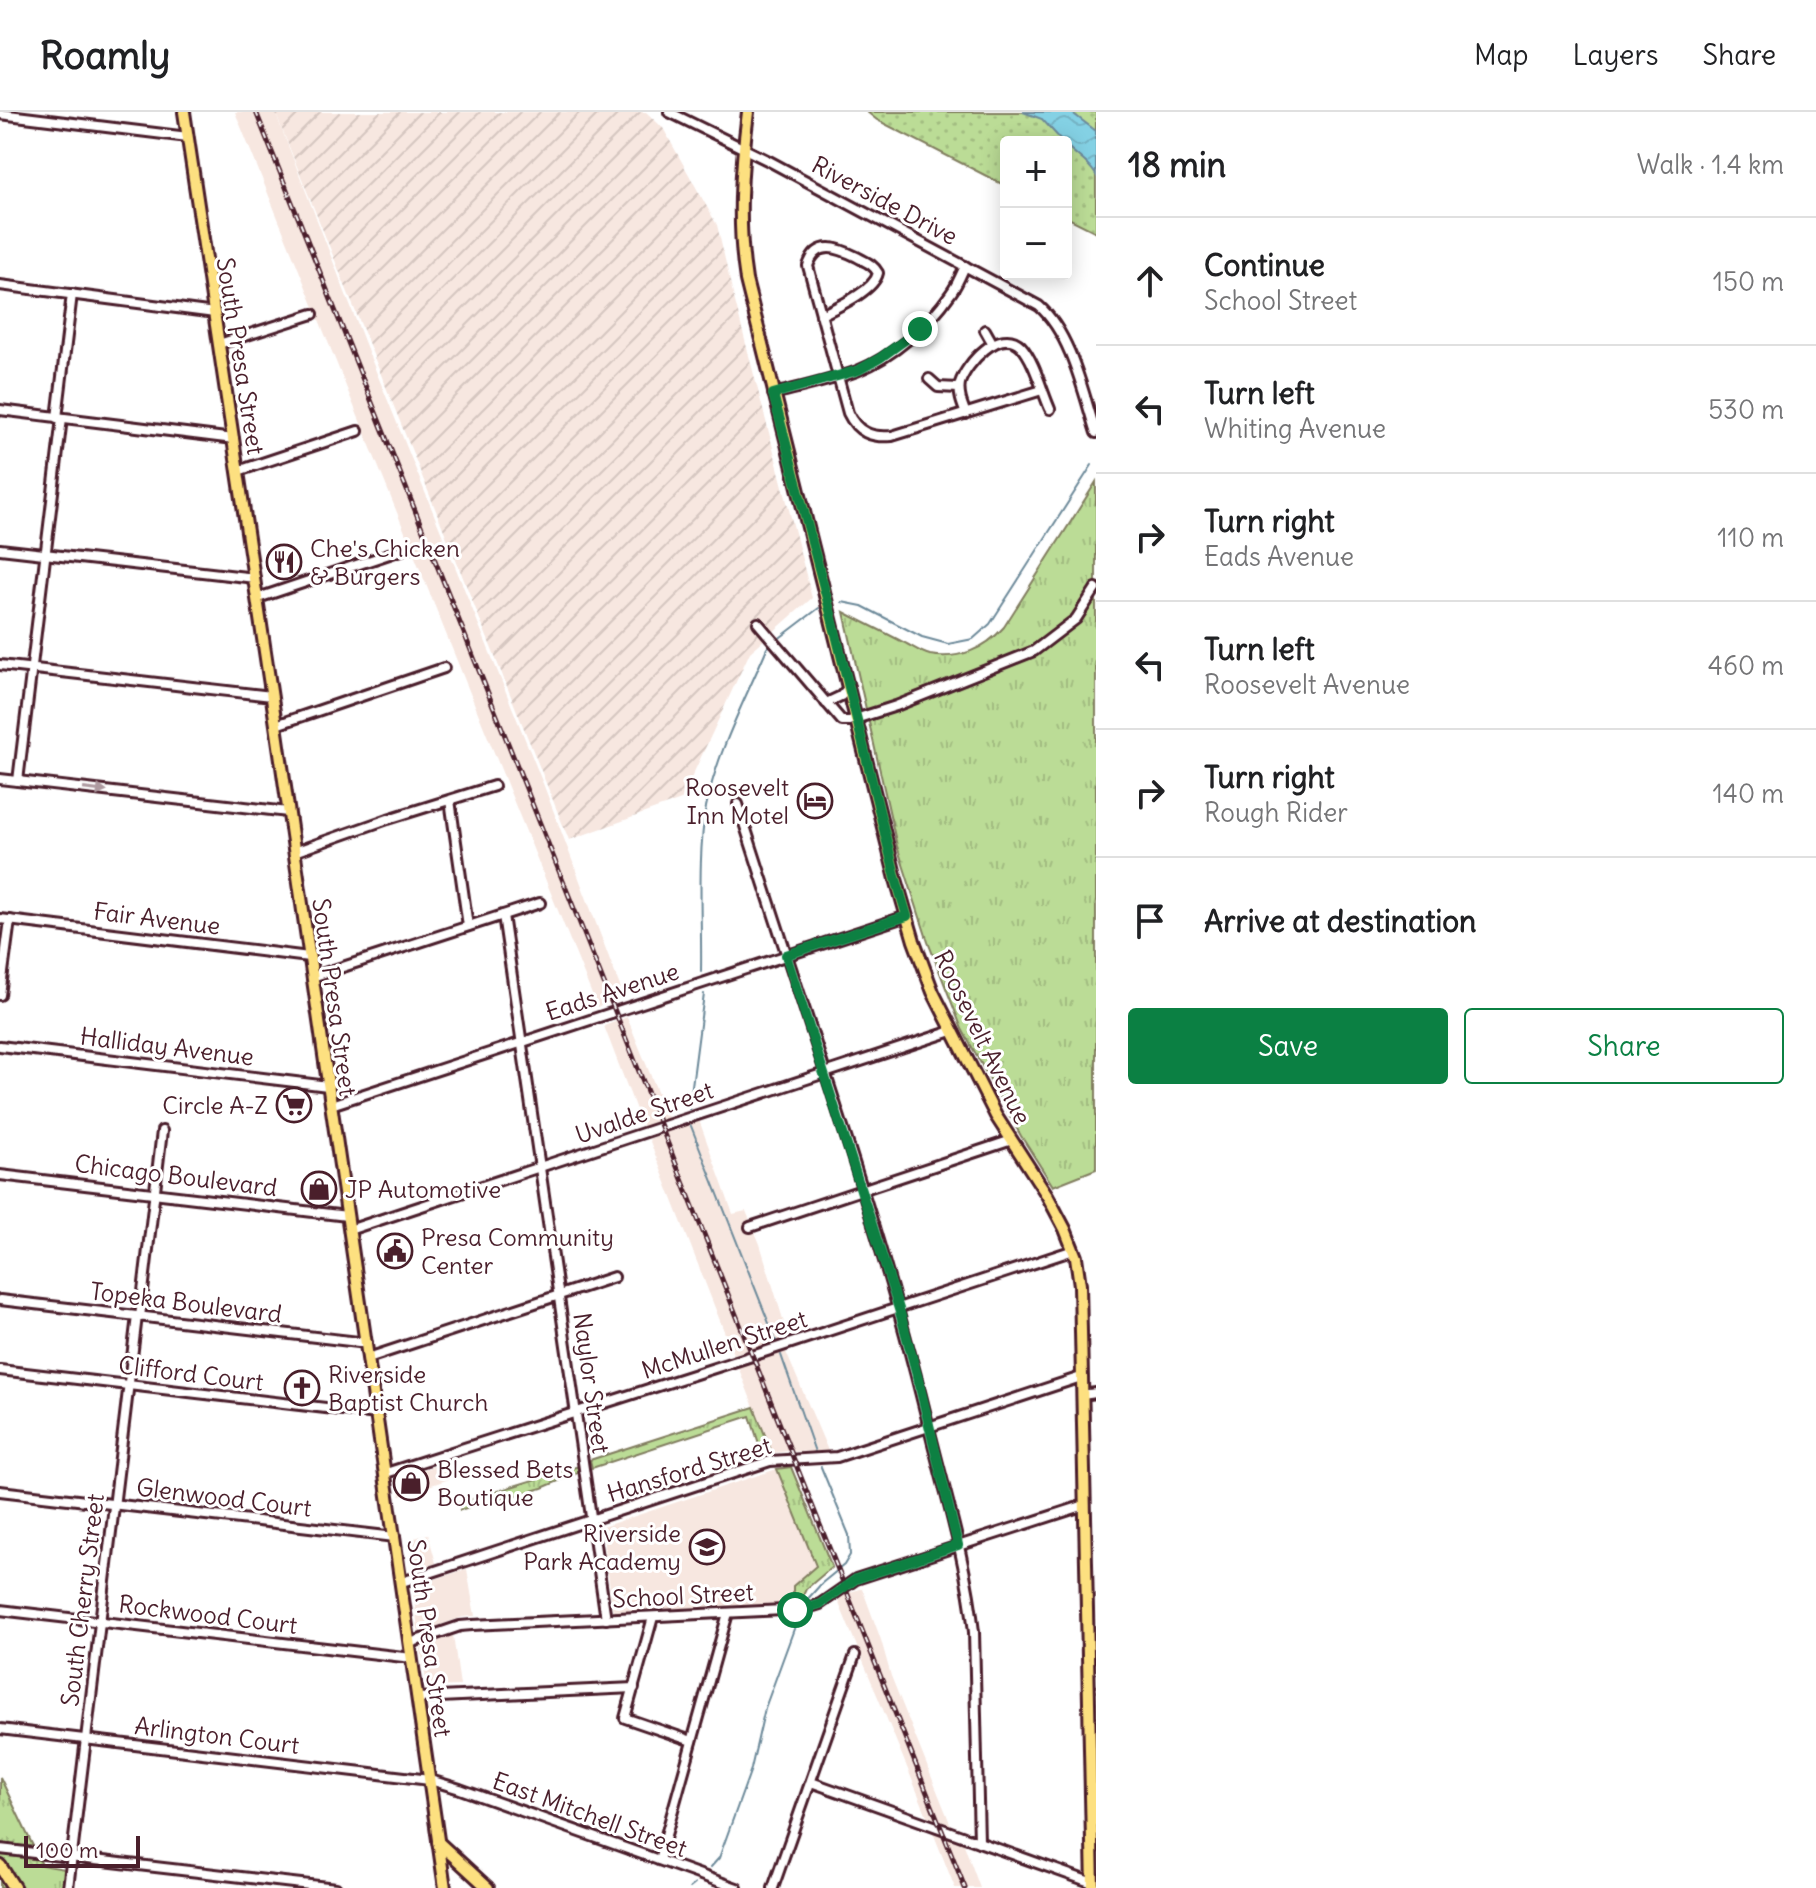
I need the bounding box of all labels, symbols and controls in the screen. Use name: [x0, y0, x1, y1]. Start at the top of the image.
text: Roamly: [40, 32, 170, 79]
text: Map: [1474, 37, 1529, 73]
text: Layers: [1573, 37, 1659, 73]
text: Share: [1703, 37, 1776, 73]
map controls: [1000, 136, 1072, 280]
button: +: [1000, 136, 1072, 208]
text: 18 min: [1128, 143, 1226, 186]
text: Walk · 1.4 km: [1637, 148, 1784, 181]
street label: Riverside Drive: [807, 149, 963, 251]
button: −: [1000, 208, 1072, 280]
text: Continue: [1204, 246, 1325, 284]
street label: South Presa Street: [211, 255, 271, 457]
icon: ahead: [1128, 259, 1172, 303]
text: 150 m: [1713, 265, 1784, 298]
text: School Street: [1204, 284, 1357, 317]
route end: [902, 311, 938, 347]
text: Turn left: [1204, 374, 1315, 412]
icon: left: [1128, 387, 1172, 431]
text: 530 m: [1708, 393, 1784, 426]
text: Whiting Avenue: [1204, 412, 1386, 445]
text: Turn right: [1204, 502, 1335, 540]
icon: right: [1128, 515, 1172, 559]
text: 110 m: [1717, 521, 1784, 554]
place label: Che's Chicken & Burgers: [310, 533, 460, 591]
text: Eads Avenue: [1204, 540, 1354, 573]
restaurant icon: Che's Chicken & Burgers: [265, 543, 303, 581]
text: Turn left: [1204, 630, 1315, 668]
icon: left: [1128, 643, 1172, 687]
text: 460 m: [1708, 649, 1784, 682]
text: Roosevelt Avenue: [1204, 668, 1410, 701]
text: Turn right: [1204, 758, 1335, 796]
icon: right: [1128, 771, 1172, 815]
place label: Roosevelt Inn Motel: [685, 772, 789, 830]
text: 140 m: [1713, 777, 1784, 810]
hotel icon: Roosevelt Inn Motel: [796, 782, 834, 820]
one-way arrow: [83, 784, 108, 797]
text: Rough Rider: [1204, 796, 1348, 829]
street label: Fair Avenue: [92, 895, 222, 941]
street label: South Presa Street: [306, 896, 364, 1098]
icon: arrive: [1128, 899, 1172, 943]
text: Arrive at destination: [1204, 902, 1476, 940]
street label: Roosevelt Avenue: [928, 945, 1038, 1129]
street label: Eads Avenue: [541, 955, 683, 1027]
button: Save: [1128, 1008, 1448, 1084]
button: Share: [1464, 1008, 1784, 1084]
street label: Halliday Avenue: [79, 1020, 255, 1072]
street label: Uvalde Street: [571, 1074, 717, 1150]
supermarket icon: Circle A-Z: [275, 1086, 313, 1124]
place label: Circle A-Z: [162, 1090, 268, 1120]
street label: Chicago Boulevard: [73, 1148, 279, 1202]
shop icon: JP Automotive: [300, 1170, 338, 1208]
place label: JP Automotive: [345, 1174, 501, 1204]
place label: Presa Community Center: [421, 1222, 614, 1280]
public building icon: Presa Community Center: [376, 1232, 414, 1270]
street label: Topeka Boulevard: [88, 1275, 284, 1329]
street label: McMullen Street: [637, 1303, 811, 1385]
street label: Naylor Street: [567, 1311, 617, 1455]
street label: Clifford Court: [117, 1349, 265, 1397]
place label: Riverside Baptist Church: [328, 1359, 488, 1417]
church icon: Riverside Baptist Church: [283, 1369, 321, 1407]
street label: Hansford Street: [603, 1430, 775, 1508]
place label: Blessed Bets Boutique: [437, 1454, 573, 1512]
shop icon: Blessed Bets Boutique: [392, 1464, 430, 1502]
street label: Glenwood Court: [135, 1471, 313, 1523]
street label: South Cherry Street: [54, 1492, 110, 1708]
place label: Riverside Park Academy: [523, 1518, 681, 1576]
school or university icon: Riverside Park Academy: [688, 1528, 726, 1566]
street label: South Presa Street: [401, 1537, 459, 1739]
street label: School Street: [612, 1576, 754, 1614]
street label: Rockwood Court: [117, 1588, 299, 1640]
route start: [777, 1592, 813, 1628]
street label: Arlington Court: [133, 1710, 301, 1760]
street label: East Mitchell Street: [489, 1765, 691, 1863]
scale bar: [24, 1832, 140, 1868]
text: 100 m: [36, 1836, 98, 1864]

